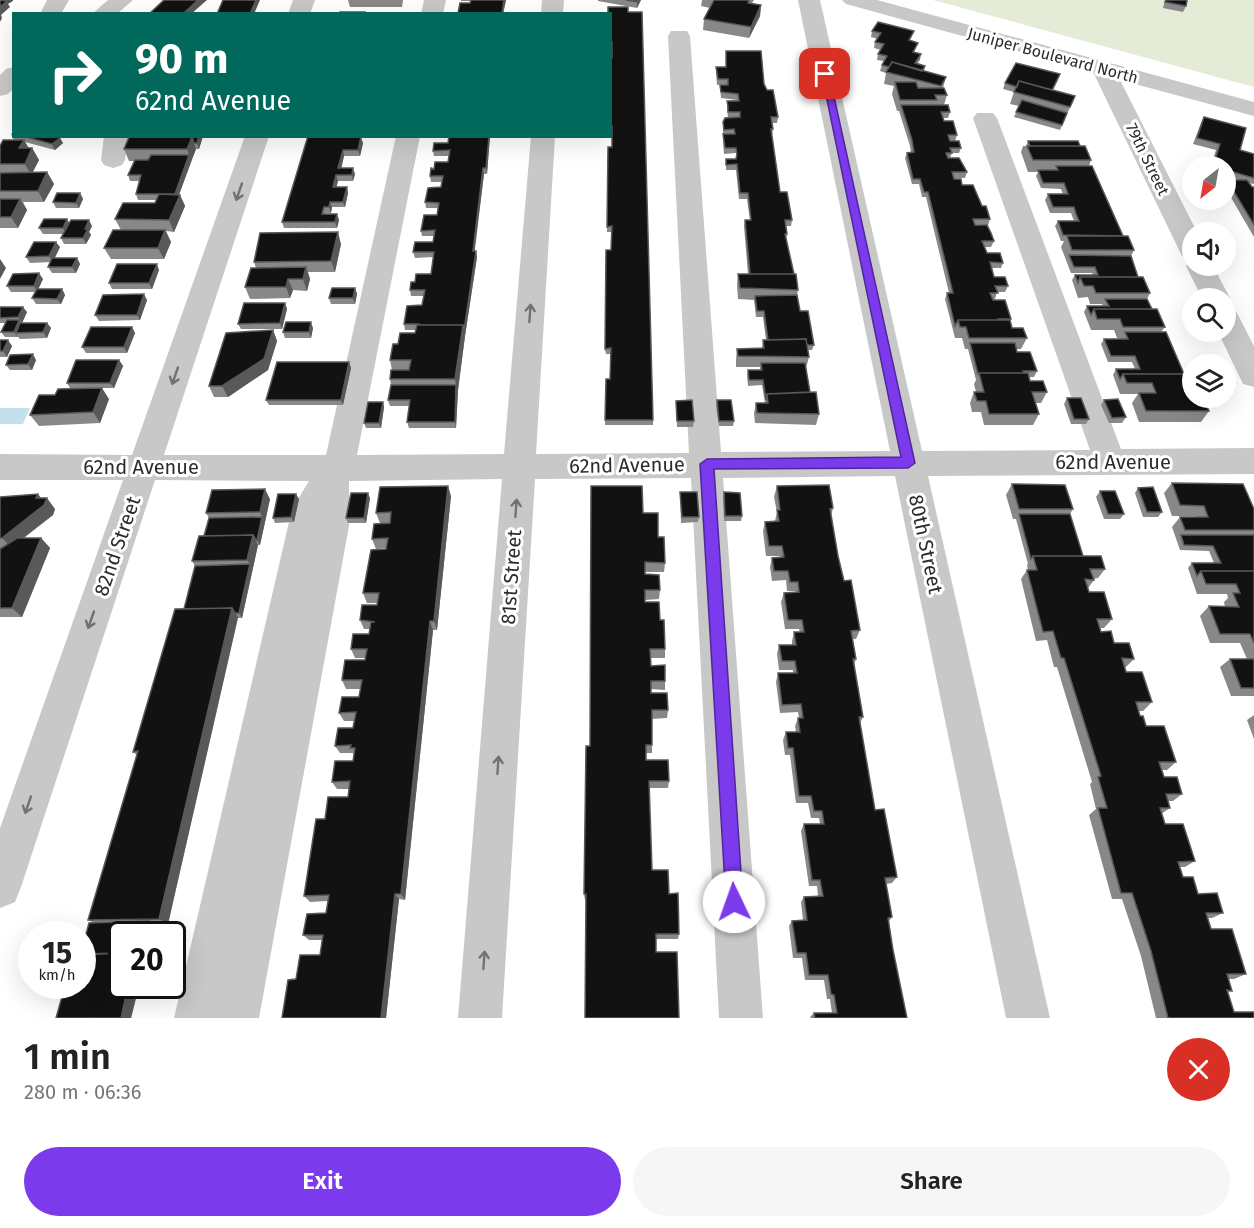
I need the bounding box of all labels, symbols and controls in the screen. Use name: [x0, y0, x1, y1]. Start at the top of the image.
street label: Juniper Boulevard North: [966, 24, 1140, 87]
text: 90 m: [135, 34, 229, 84]
icon: right: [36, 36, 114, 114]
pin: [799, 48, 850, 99]
icon: arrive: [808, 57, 841, 90]
text: 62nd Avenue: [135, 85, 291, 117]
street label: 79th Street: [1122, 120, 1173, 199]
north arrow: [1182, 156, 1236, 210]
map controls: [1182, 156, 1236, 408]
one-way arrow: [232, 182, 243, 201]
button: sound: [1182, 222, 1236, 276]
button: search: [1182, 288, 1236, 342]
one-way arrow: [525, 304, 536, 324]
button: layers: [1182, 354, 1236, 408]
one-way arrow: [169, 366, 180, 385]
street label: 62nd Avenue: [1055, 450, 1171, 474]
street label: 62nd Avenue: [569, 452, 685, 478]
street label: 62nd Avenue: [83, 455, 199, 479]
street label: 82nd Street: [89, 492, 146, 599]
street label: 80th Street: [904, 492, 948, 596]
one-way arrow: [511, 498, 522, 518]
street label: 81st Street: [496, 528, 526, 625]
one-way arrow: [85, 610, 96, 629]
one-way arrow: [492, 756, 503, 776]
one-way arrow: [22, 795, 33, 814]
position arrow: [702, 870, 766, 934]
speed limit sign: 20: [108, 921, 186, 999]
text: 15: [42, 935, 72, 971]
one-way arrow: [479, 950, 490, 970]
text: km/h: [38, 966, 76, 984]
text: 1 min: [24, 1035, 111, 1079]
button: close: [1167, 1038, 1230, 1101]
text: 280 m · 06:36: [24, 1080, 141, 1104]
button: Exit: [24, 1147, 621, 1216]
button: Share: [633, 1147, 1230, 1216]

